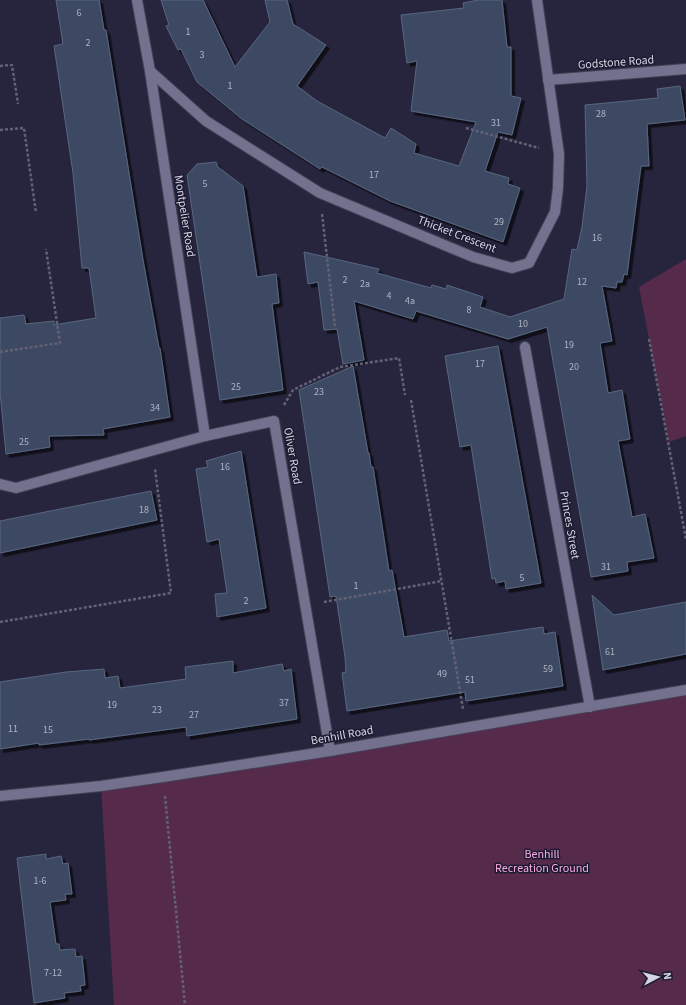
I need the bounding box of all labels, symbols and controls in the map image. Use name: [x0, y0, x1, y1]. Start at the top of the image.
house number: 6: [77, 6, 82, 20]
house number: 1: [186, 25, 191, 39]
house number: 2: [86, 36, 91, 50]
house number: 3: [200, 48, 205, 62]
street label: Godstone Road: [577, 51, 655, 74]
house number: 1: [228, 79, 233, 93]
house number: 28: [596, 107, 606, 121]
house number: 31: [491, 116, 501, 130]
house number: 17: [369, 168, 379, 182]
street label: Montpelier Road: [170, 174, 199, 258]
house number: 5: [203, 177, 208, 191]
street label: Thicket Crescent: [415, 212, 499, 257]
house number: 29: [494, 215, 504, 229]
house number: 16: [592, 231, 602, 245]
house number: 2: [343, 273, 348, 287]
house number: 12: [577, 275, 587, 289]
house number: 2a: [360, 277, 370, 291]
house number: 4: [387, 289, 392, 303]
house number: 4a: [405, 294, 415, 308]
house number: 8: [467, 303, 472, 317]
house number: 10: [518, 317, 528, 331]
house number: 19: [564, 338, 574, 352]
house number: 17: [475, 357, 485, 371]
house number: 20: [569, 360, 579, 374]
house number: 25: [231, 380, 241, 394]
house number: 23: [314, 385, 324, 399]
house number: 34: [150, 401, 160, 415]
street label: Oliver Road: [279, 426, 306, 486]
house number: 25: [19, 435, 29, 449]
house number: 16: [220, 460, 230, 474]
street label: Princes Street: [555, 490, 584, 561]
house number: 18: [139, 503, 149, 517]
house number: 31: [601, 560, 611, 574]
house number: 5: [520, 571, 525, 585]
house number: 1: [354, 579, 359, 593]
house number: 2: [244, 594, 249, 608]
house number: 61: [605, 645, 615, 659]
house number: 59: [543, 662, 553, 676]
house number: 49: [437, 667, 447, 681]
house number: 51: [465, 673, 475, 687]
house number: 37: [279, 696, 289, 710]
house number: 19: [107, 698, 117, 712]
house number: 23: [152, 703, 162, 717]
house number: 27: [189, 708, 199, 722]
house number: 11: [8, 722, 18, 736]
street label: Benhill Road: [309, 722, 375, 749]
house number: 15: [43, 723, 53, 737]
park label: Benhill Recreation Ground: [495, 846, 589, 877]
house number: 1-6: [33, 874, 47, 888]
north arrow: [638, 957, 678, 997]
house number: 7-12: [44, 966, 62, 980]
text: N: [660, 971, 675, 980]

